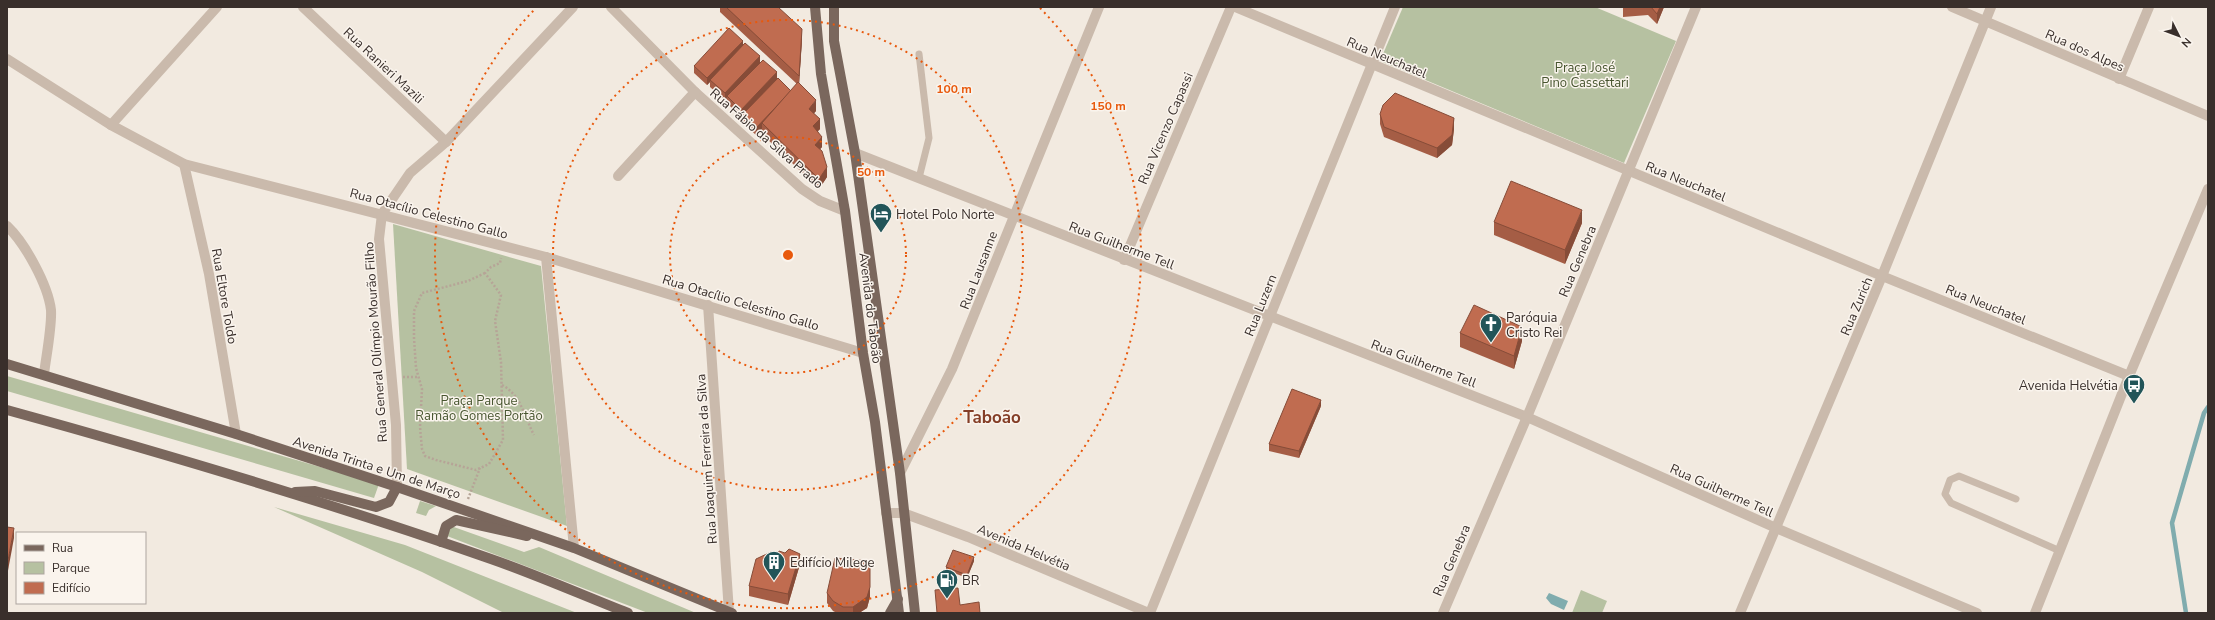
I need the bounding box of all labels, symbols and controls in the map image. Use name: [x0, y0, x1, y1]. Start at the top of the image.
north arrow: [2159, 16, 2199, 56]
street label: Rua Ranieri Mazili: [339, 24, 427, 108]
street label: Rua dos Alpes: [2042, 25, 2127, 76]
street label: Rua Neuchatel: [1344, 33, 1430, 83]
text: N: [2178, 34, 2194, 50]
park label: Praça José Pino Cassettari: [1541, 59, 1629, 92]
street label: Rua Vicenzo Capassi: [1134, 70, 1198, 187]
text: 100 m: [936, 81, 972, 97]
street label: Rua Fábio da Silva Prado: [706, 84, 827, 193]
text: 150 m: [1090, 98, 1126, 114]
street label: Rua Neuchatel: [1643, 158, 1729, 206]
text: 50 m: [857, 164, 885, 180]
street label: Rua Otacílio Celestino Gallo: [348, 184, 510, 244]
hotel icon: Hotel Polo Norte: [868, 201, 894, 234]
place label: Hotel Polo Norte: [896, 206, 994, 224]
street label: Rua Guilherme Tell: [1066, 218, 1177, 274]
street label: Rua Genebra: [1555, 223, 1601, 300]
street label: Rua Lausanne: [956, 229, 1002, 312]
street label: Rua General Olímpio Mourão Filho: [360, 241, 392, 443]
street label: Rua Eltore Toldo: [207, 247, 241, 345]
centre of rings: [781, 248, 795, 262]
street label: Avenida do Taboão: [854, 252, 886, 365]
street label: Rua Otacílio Celestino Gallo: [660, 271, 821, 335]
street label: Rua Luzern: [1240, 272, 1282, 339]
street label: Rua Zurich: [1836, 274, 1877, 339]
street label: Rua Neuchatel: [1943, 281, 2029, 329]
place label: Paróquia Cristo Rei: [1506, 309, 1562, 342]
church icon: Paróquia Cristo Rei: [1478, 311, 1504, 344]
street label: Rua Guilherme Tell: [1368, 336, 1479, 392]
bus stop icon: Avenida Helvétia: [2121, 372, 2147, 405]
street label: Rua Joaquim Ferreira da Silva: [692, 373, 722, 545]
place label: Avenida Helvétia: [2019, 377, 2118, 395]
park label: Praça Parque Ramão Gomes Portão: [415, 392, 543, 425]
district label: Taboão: [963, 406, 1021, 429]
street label: Avenida Trinta e Um de Março: [291, 432, 463, 504]
street label: Rua Guilherme Tell: [1667, 460, 1776, 522]
street label: Avenida Helvétia: [974, 520, 1073, 576]
street label: Rua Genebra: [1429, 522, 1475, 599]
legend: [16, 532, 146, 604]
text: Rua: [52, 540, 73, 556]
building icon: Edifício Milege: [761, 549, 787, 582]
place label: Edifício Milege: [790, 554, 875, 572]
text: Parque: [52, 560, 90, 576]
fuel station icon: BR: [934, 567, 960, 600]
place label: BR: [962, 572, 980, 590]
text: Edifício: [52, 580, 91, 596]

